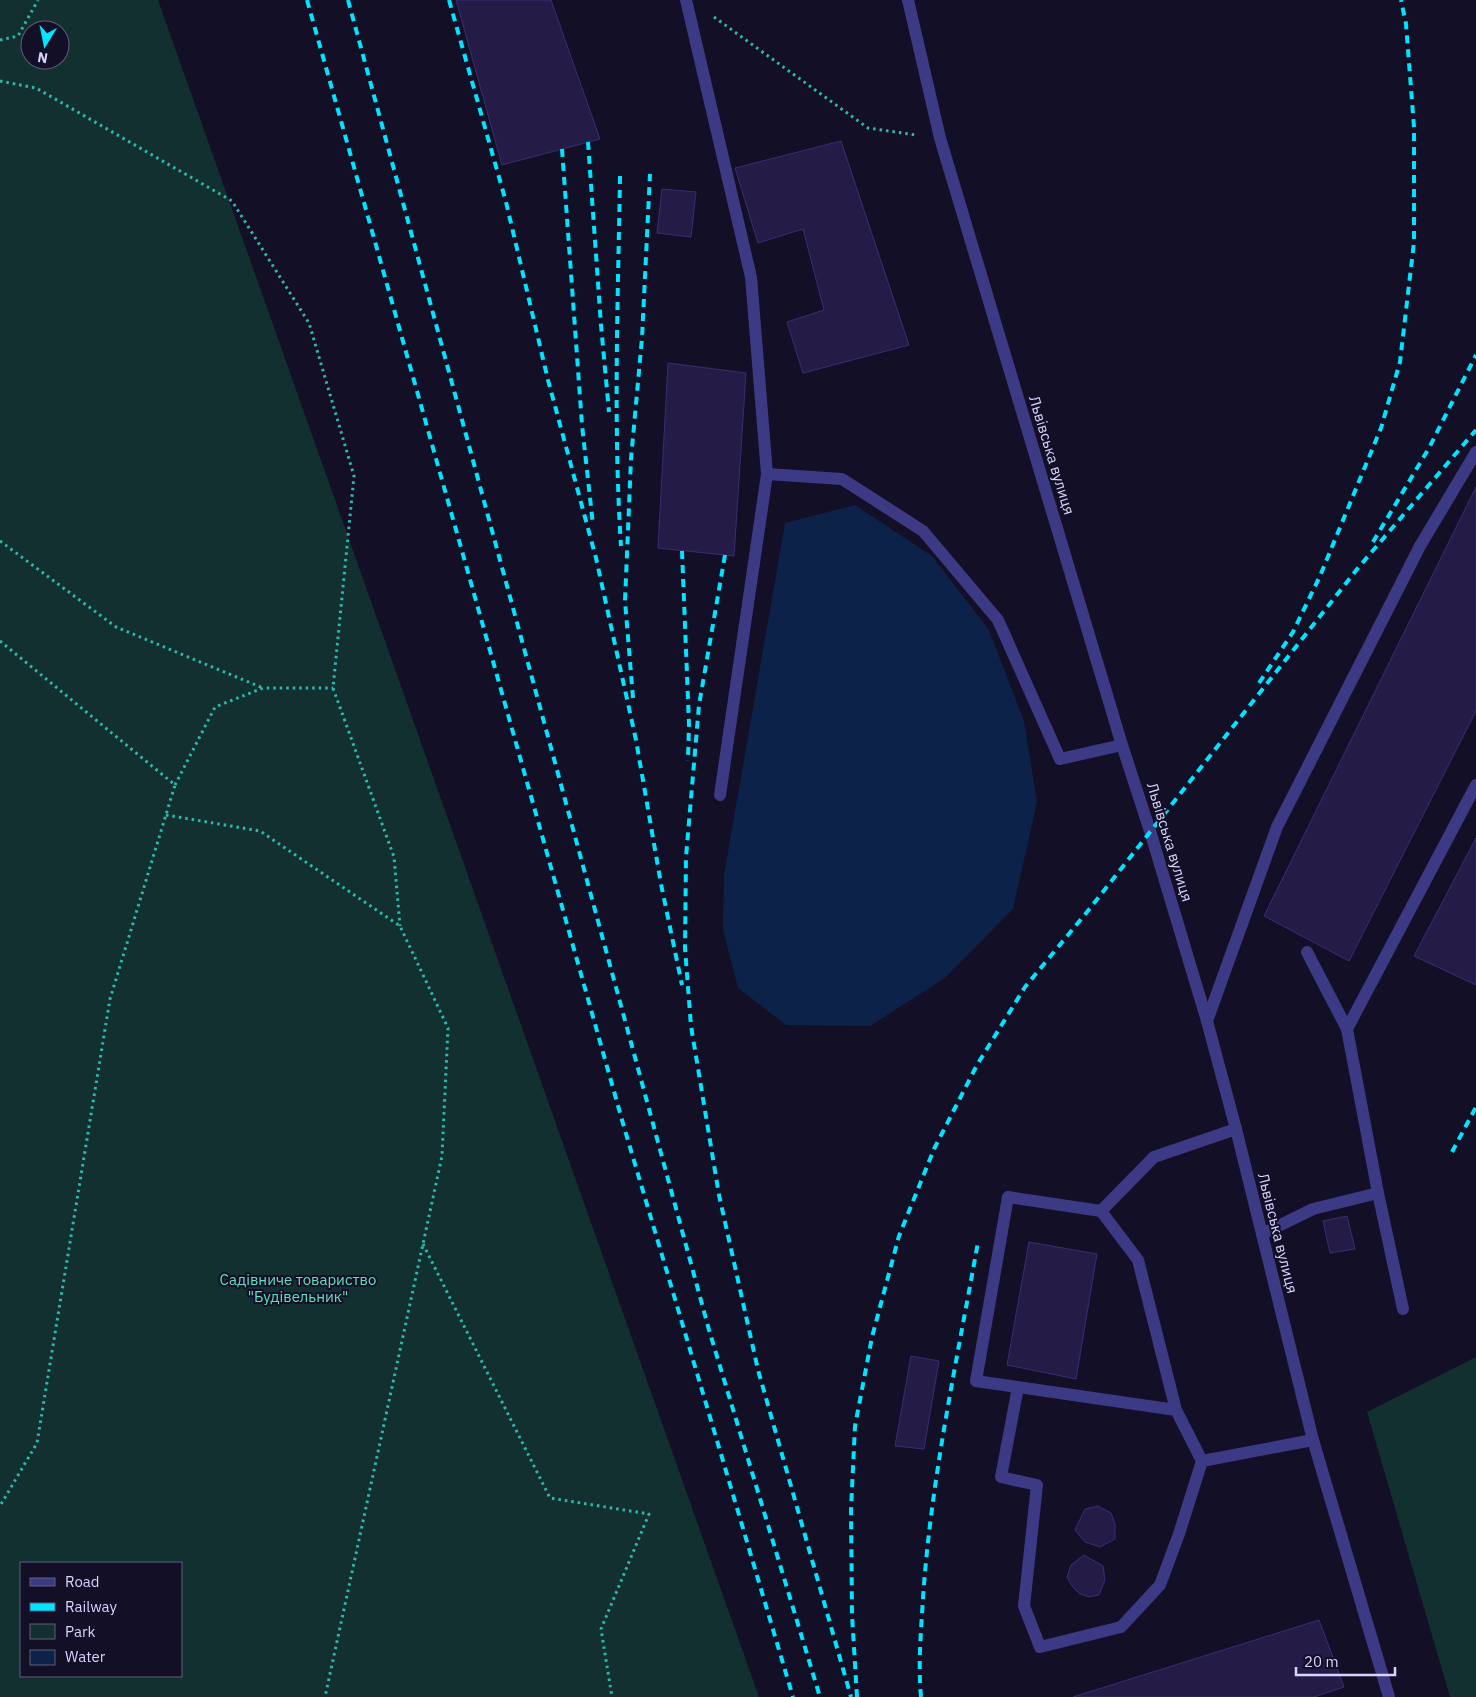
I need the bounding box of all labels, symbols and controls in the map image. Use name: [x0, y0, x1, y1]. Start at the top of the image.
north arrow: [20, 20, 70, 70]
text: N: [36, 48, 49, 68]
street label: Львівська вулиця: [1025, 393, 1079, 517]
street label: Львівська вулиця: [1143, 780, 1197, 904]
street label: Львівська вулиця: [1254, 1171, 1302, 1295]
park label: Садівниче товариство "Будівельник": [220, 1270, 376, 1306]
legend: [20, 1562, 182, 1677]
text: Road: [65, 1572, 100, 1591]
text: Railway: [65, 1597, 118, 1616]
text: Park: [65, 1622, 95, 1641]
scale bar: [1296, 1644, 1395, 1676]
text: Water: [65, 1647, 106, 1666]
text: 20 m: [1304, 1652, 1339, 1671]

